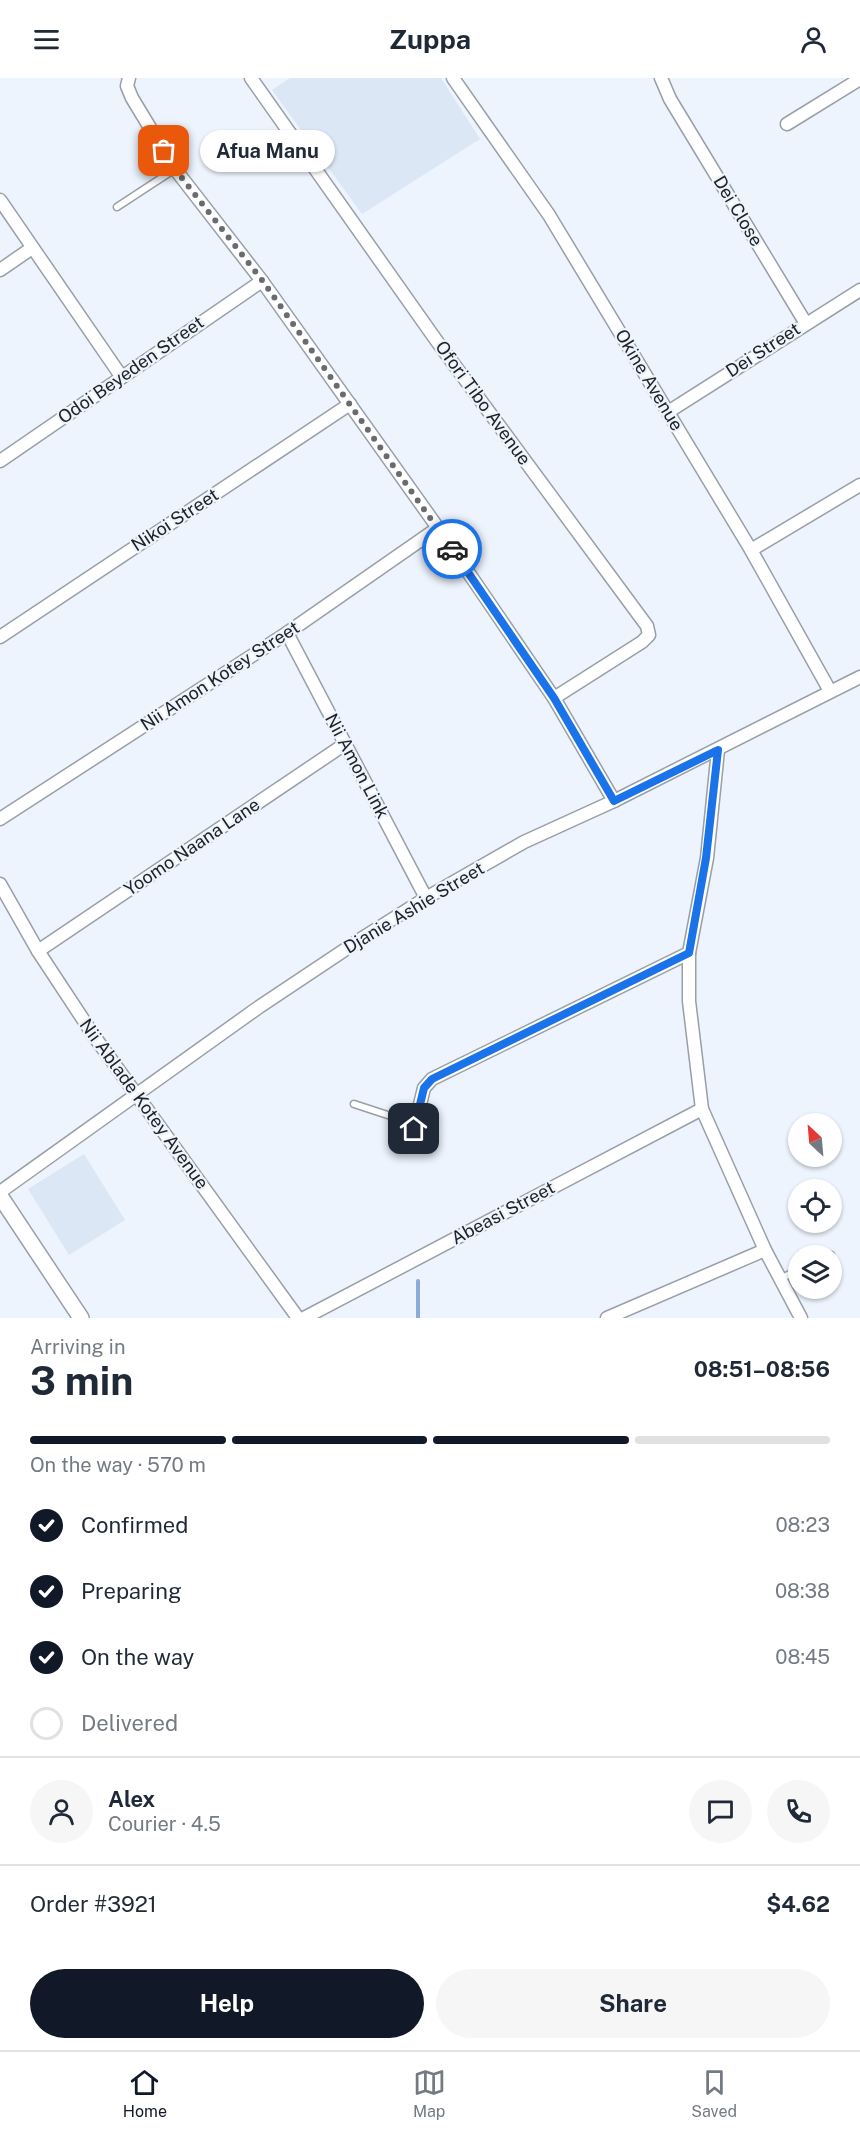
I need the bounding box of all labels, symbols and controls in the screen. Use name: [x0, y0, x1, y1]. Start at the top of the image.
icon: menu: [30, 23, 63, 56]
text: Zuppa: [389, 23, 471, 55]
icon: person: [797, 23, 830, 56]
pin: [138, 125, 189, 176]
callout: Afua Manu: [200, 130, 335, 172]
icon: bag: [147, 134, 180, 167]
text: Afua Manu: [216, 139, 319, 163]
street label: Dei Close: [709, 172, 768, 250]
street label: Odoi Beyeden Street: [54, 311, 208, 428]
street label: Dei Street: [722, 318, 804, 381]
street label: Okine Avenue: [611, 325, 688, 434]
street label: Ofori Tibo Avenue: [431, 336, 536, 469]
street label: Nikoi Street: [127, 484, 222, 555]
courier: [422, 519, 482, 579]
icon: car: [436, 533, 469, 566]
street label: Nii Amon Kotey Street: [136, 616, 303, 735]
street label: Nii Amon Link: [321, 710, 394, 822]
street label: Yoomo Naana Lane: [120, 793, 263, 900]
street label: Djanie Ashie Street: [340, 857, 488, 958]
street label: Nii Ablade Kotey Avenue: [76, 1015, 213, 1193]
pin: [388, 1103, 439, 1154]
icon: home: [397, 1112, 430, 1145]
north arrow: [788, 1113, 842, 1167]
map controls: [788, 1113, 842, 1299]
street label: Abeasi Street: [448, 1177, 558, 1249]
button: locate: [788, 1179, 842, 1233]
button: layers: [788, 1245, 842, 1299]
text: Arriving in: [30, 1335, 125, 1359]
text: 08:51–08:56: [694, 1356, 830, 1382]
text: 3 min: [30, 1358, 133, 1404]
text: On the way · 570 m: [30, 1453, 206, 1477]
icon: check: [30, 1509, 63, 1542]
text: Confirmed: [81, 1512, 188, 1538]
text: 08:23: [776, 1513, 830, 1537]
icon: check: [30, 1575, 63, 1608]
text: Preparing: [81, 1578, 182, 1604]
text: 08:38: [775, 1579, 830, 1603]
icon: check: [30, 1641, 63, 1674]
text: On the way: [81, 1644, 194, 1670]
text: 08:45: [775, 1645, 830, 1669]
text: Delivered: [81, 1710, 178, 1736]
button: person: [30, 1780, 93, 1843]
button: chat: [689, 1780, 752, 1843]
button: phone: [767, 1780, 830, 1843]
text: Alex: [108, 1786, 155, 1812]
text: Courier · 4.5: [108, 1812, 221, 1836]
text: Order #3921: [30, 1891, 157, 1917]
text: $4.62: [766, 1891, 830, 1917]
button: Help: [30, 1969, 424, 2038]
button: Share: [436, 1969, 830, 2038]
tab: Home: [123, 2066, 167, 2121]
tab: Map: [413, 2066, 446, 2121]
tab: Saved: [691, 2066, 737, 2121]

